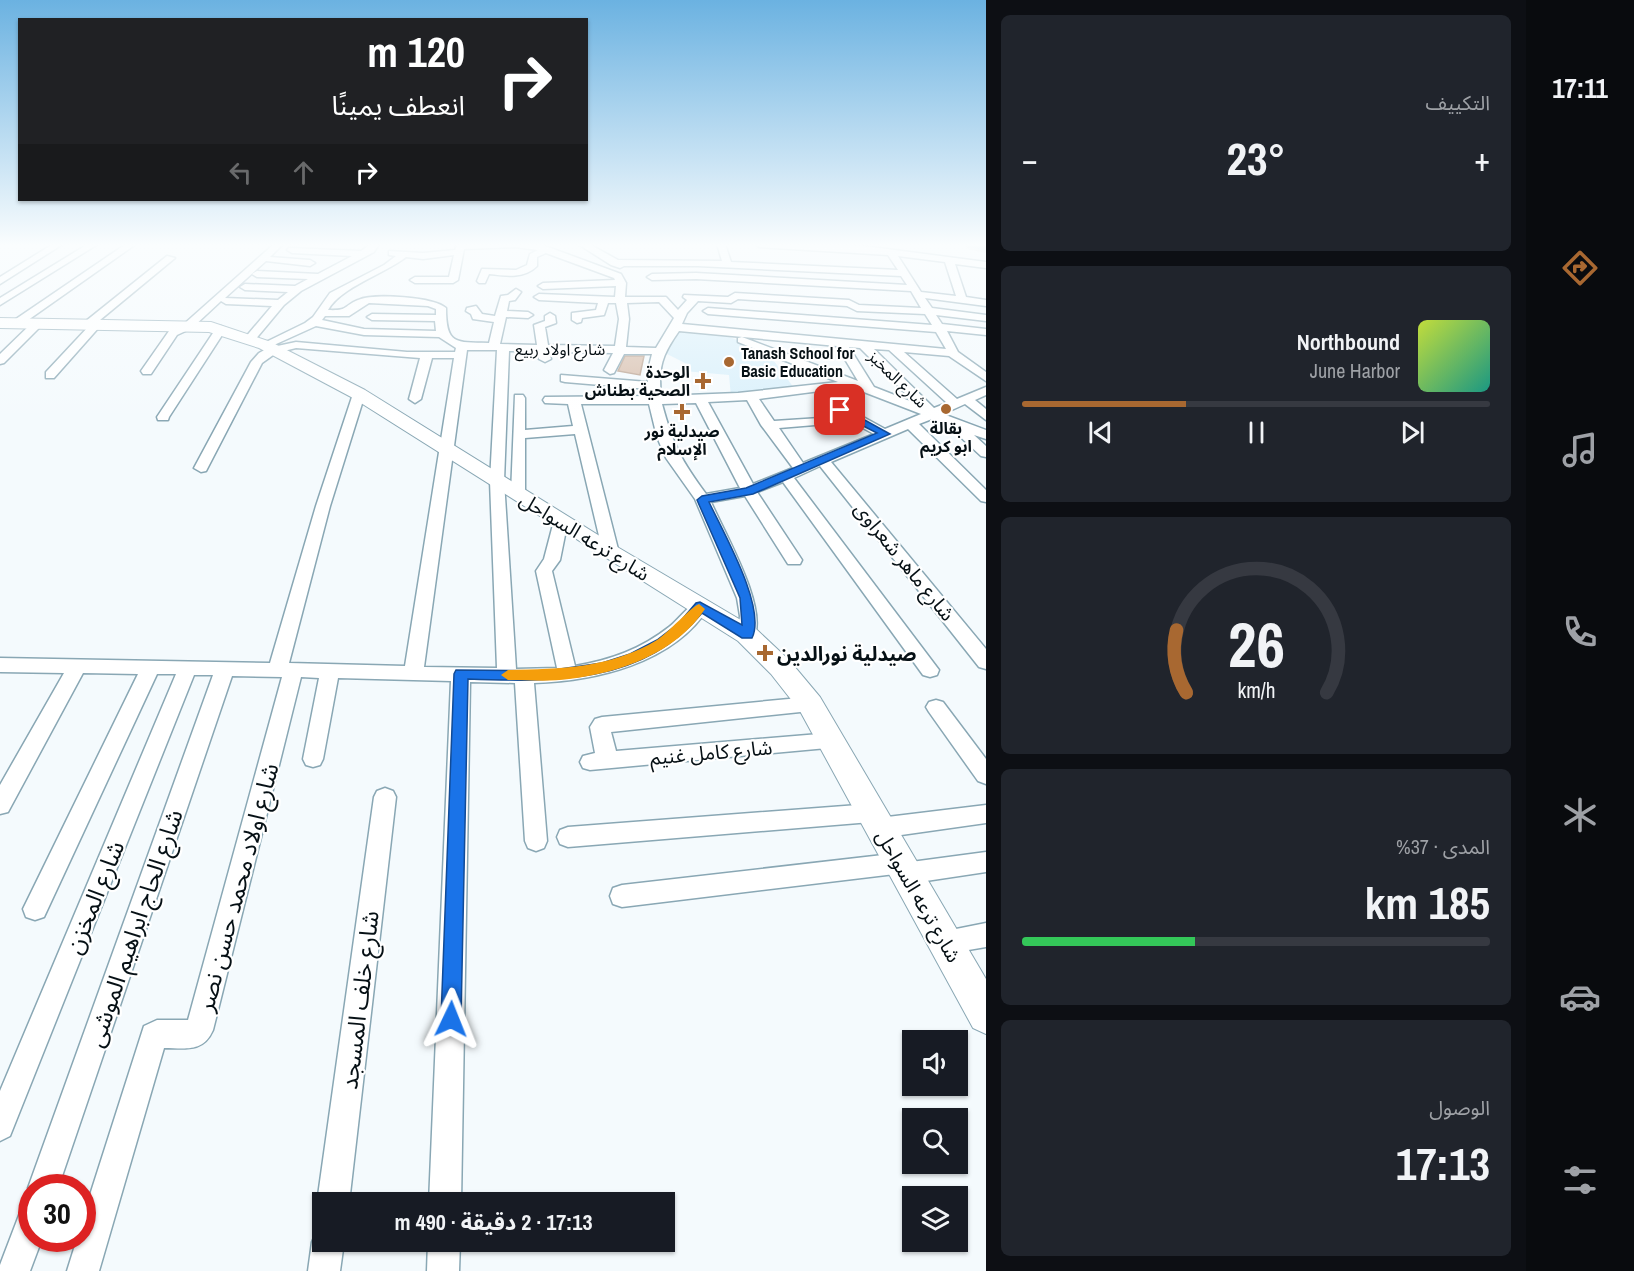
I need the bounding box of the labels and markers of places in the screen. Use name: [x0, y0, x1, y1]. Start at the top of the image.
place label: Tanash School for Basic Education: [741, 342, 855, 382]
marker: Tanash School for Basic Education: [722, 355, 736, 369]
place label: الوحدة الصحية بطناش: [585, 361, 690, 401]
marker: الوحدة الصحية بطناش: [694, 372, 712, 390]
pin: [814, 384, 865, 435]
marker: بقالة ابو كريم: [939, 402, 953, 416]
marker: صيدلية نور الإسلام: [675, 405, 689, 419]
place label: بقالة ابو كريم: [920, 417, 972, 459]
place label: صيدلية نور الإسلام: [643, 420, 720, 461]
place label: صيدلية نورالدين: [777, 640, 916, 667]
marker: صيدلية نورالدين: [758, 646, 772, 660]

